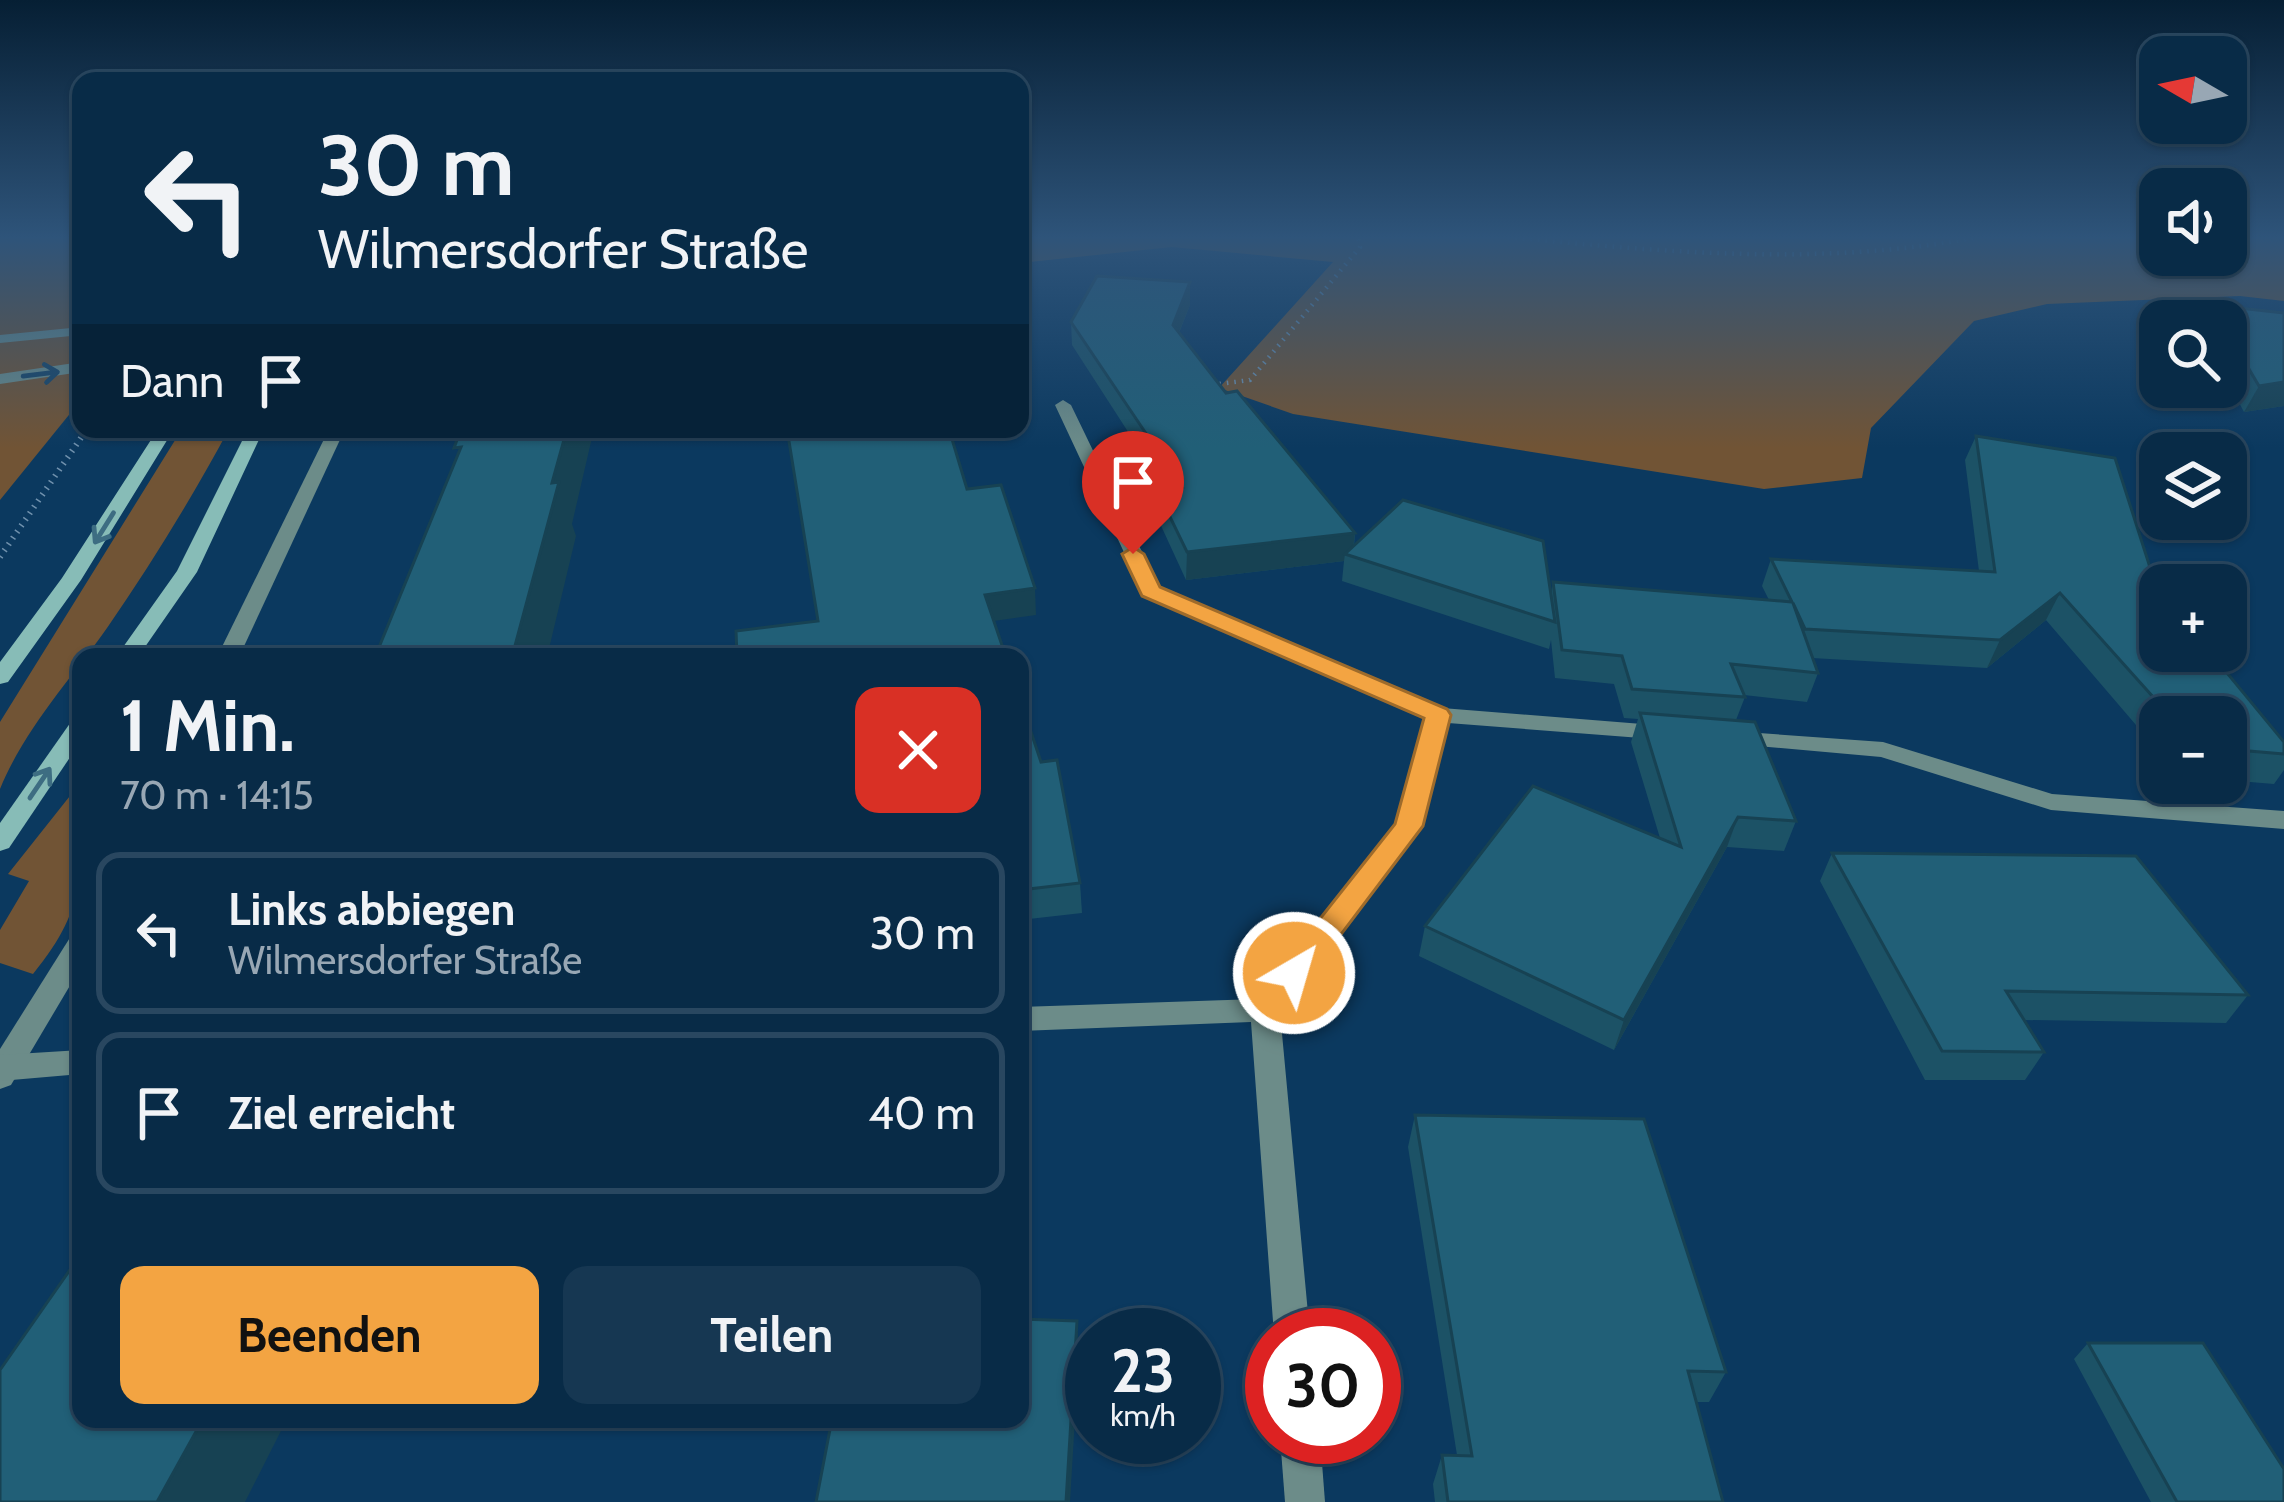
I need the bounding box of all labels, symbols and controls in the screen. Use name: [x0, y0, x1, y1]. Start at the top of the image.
north arrow: [2139, 36, 2247, 144]
map controls: [2139, 36, 2247, 804]
text: 30 m: [318, 114, 514, 216]
icon: left: [120, 120, 276, 276]
button: sound: [2139, 168, 2247, 276]
text: Wilmersdorfer Straße: [318, 216, 808, 282]
button: search: [2139, 300, 2247, 408]
icon: arrive: [248, 348, 314, 414]
text: Dann: [120, 354, 224, 408]
one-way arrow: [21, 363, 60, 385]
pin: [1082, 431, 1184, 554]
button: layers: [2139, 432, 2247, 540]
icon: arrive: [1100, 449, 1166, 515]
one-way arrow: [91, 510, 116, 544]
button: +: [2139, 564, 2247, 672]
text: 1 Min.: [120, 682, 295, 769]
button: close: [855, 687, 981, 813]
button: −: [2139, 696, 2247, 804]
one-way arrow: [28, 767, 53, 800]
text: 70 m · 14:15: [120, 771, 313, 819]
text: Links abbiegen: [228, 882, 515, 936]
icon: left: [126, 900, 192, 966]
text: 30 m: [870, 906, 975, 960]
position arrow: [1231, 910, 1357, 1036]
text: Wilmersdorfer Straße: [228, 936, 582, 984]
icon: arrive: [126, 1080, 192, 1146]
text: Ziel erreicht: [228, 1086, 455, 1140]
text: 40 m: [868, 1086, 975, 1140]
button: Beenden: [120, 1266, 539, 1404]
button: Teilen: [563, 1266, 981, 1404]
speed limit sign: 30: [1245, 1308, 1401, 1464]
text: 23: [1111, 1334, 1175, 1407]
text: km/h: [1110, 1397, 1176, 1434]

